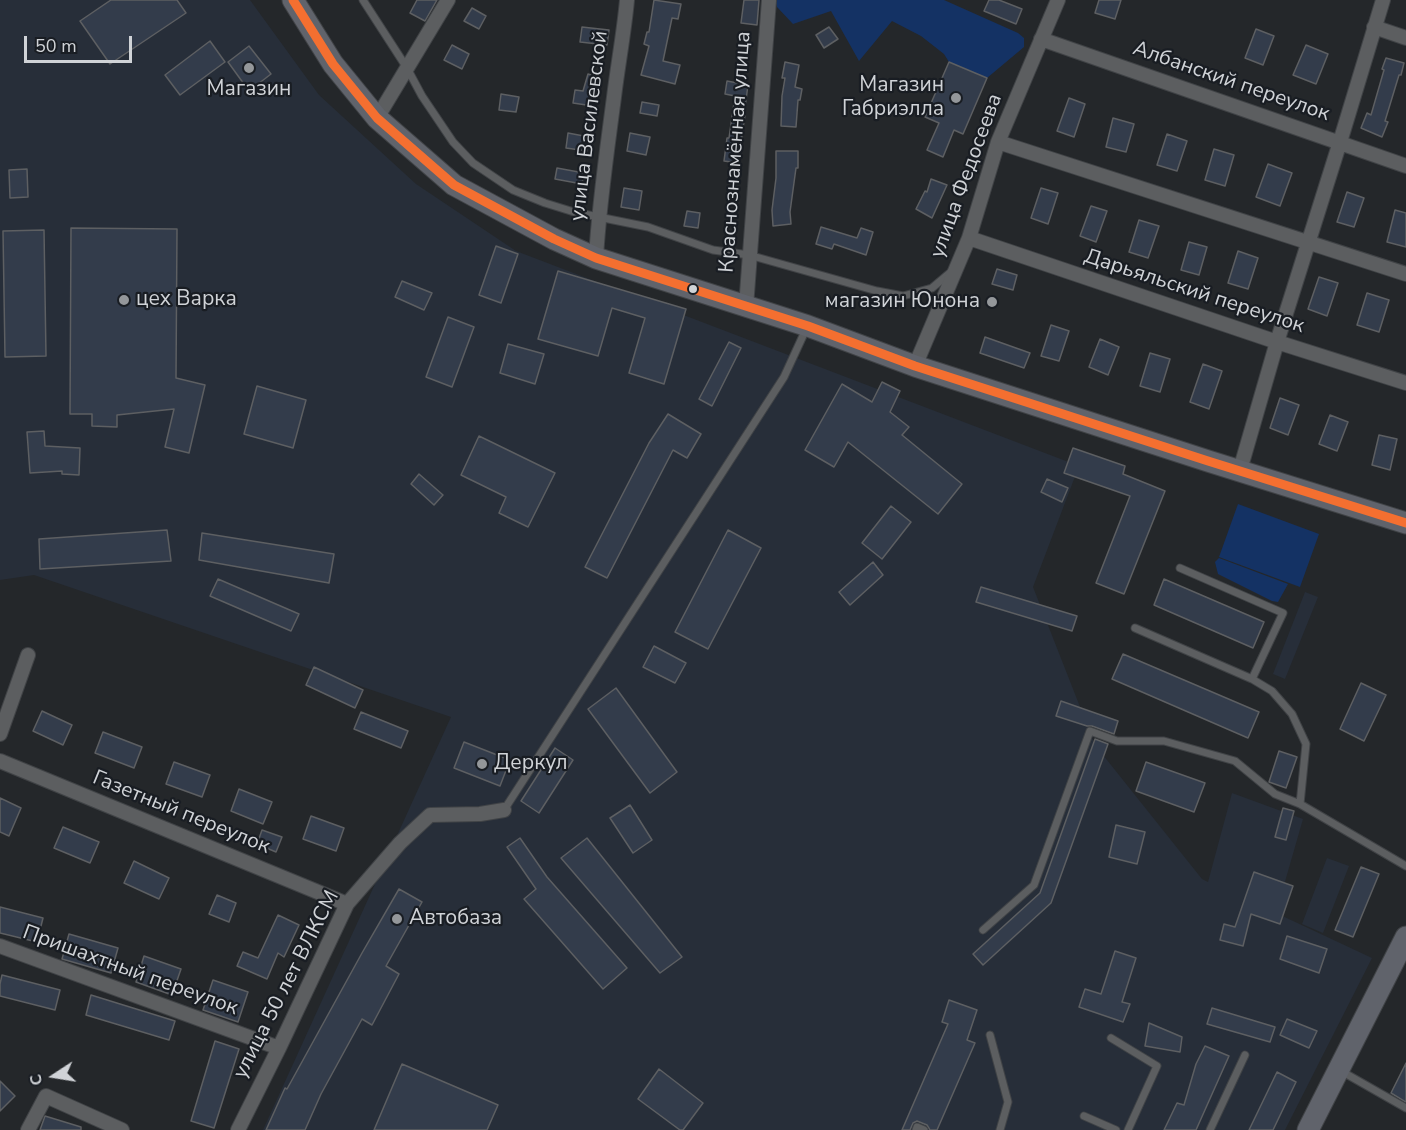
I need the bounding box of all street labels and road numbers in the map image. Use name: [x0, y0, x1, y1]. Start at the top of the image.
street label: улица Василевской: [566, 29, 614, 223]
street label: Краснознамённая улица: [715, 30, 757, 274]
street label: Албанский переулок: [1129, 36, 1333, 128]
street label: улица Федосеева: [926, 90, 1008, 262]
street label: Дарьяльский переулок: [1081, 245, 1307, 339]
street label: Газетный переулок: [89, 766, 273, 860]
street label: улица 50 лет ВЛКСМ: [229, 887, 345, 1083]
street label: Пришахтный переулок: [19, 920, 241, 1022]

